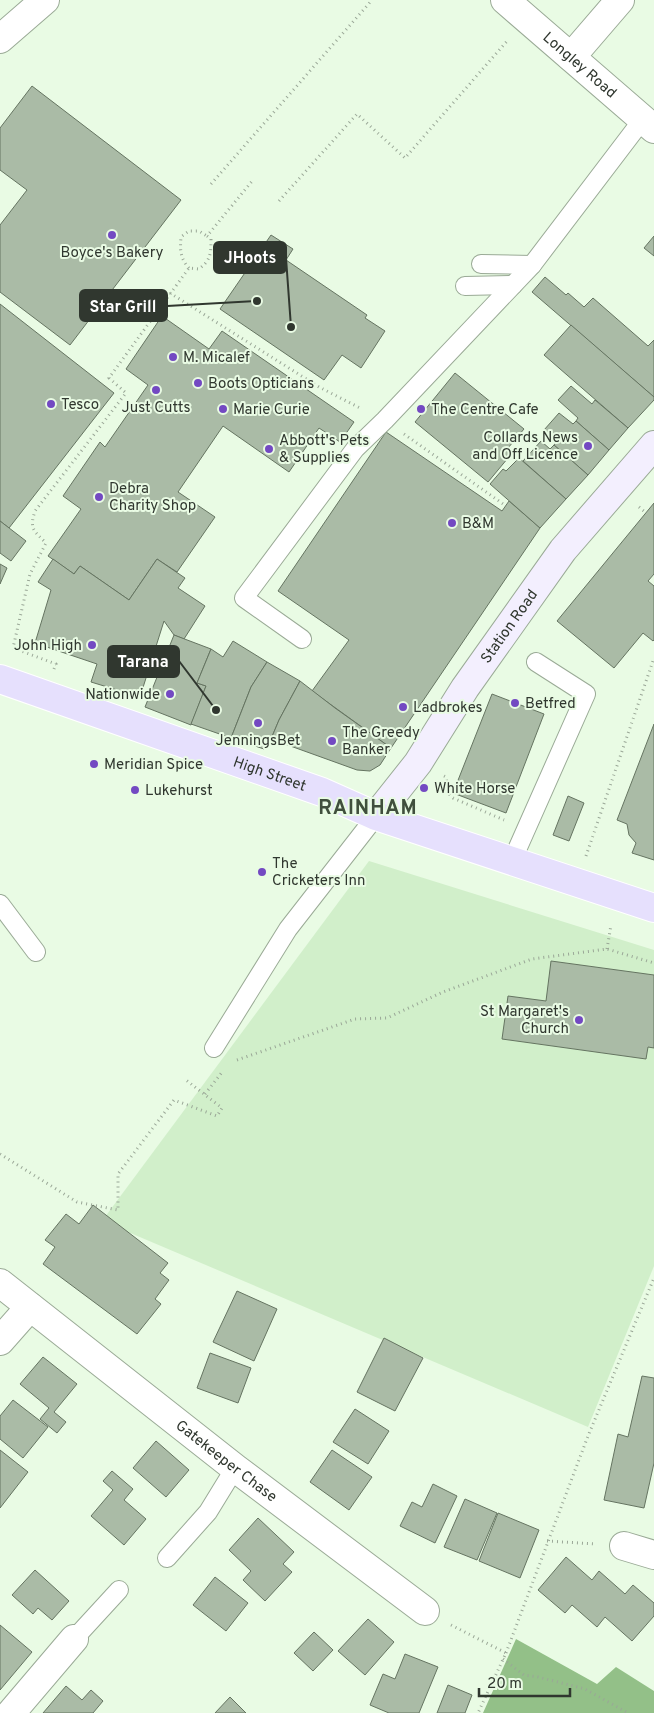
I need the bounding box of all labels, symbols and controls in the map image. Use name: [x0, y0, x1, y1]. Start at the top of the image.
street label: Longley Road: [538, 29, 620, 103]
marker: Boyce's Bakery: [106, 229, 118, 241]
callout: JHoots: [214, 242, 286, 273]
place label: Boyce's Bakery: [60, 244, 164, 263]
text: JHoots: [224, 249, 276, 269]
callout: Star Grill: [80, 290, 167, 321]
text: Star Grill: [90, 298, 156, 318]
place label: M. Micalef: [183, 349, 250, 368]
marker: M. Micalef: [167, 351, 179, 363]
place label: Boots Opticians: [208, 375, 314, 394]
marker: Boots Opticians: [192, 377, 204, 389]
marker: Just Cutts: [150, 384, 162, 396]
place label: Tesco: [61, 396, 99, 415]
marker: Tesco: [45, 398, 57, 410]
place label: Just Cutts: [122, 399, 190, 418]
place label: Marie Curie: [233, 401, 310, 420]
place label: The Centre Cafe: [431, 401, 539, 420]
marker: Marie Curie: [217, 403, 229, 415]
marker: The Centre Cafe: [415, 403, 427, 415]
place label: Collards News and Off Licence: [472, 429, 578, 465]
place label: Abbott's Pets & Supplies: [279, 432, 369, 468]
marker: Collards News and Off Licence: [582, 440, 594, 452]
marker: Abbott's Pets & Supplies: [263, 443, 275, 455]
place label: Debra Charity Shop: [109, 480, 196, 516]
marker: Debra Charity Shop: [93, 491, 105, 503]
place label: B&M: [462, 515, 494, 534]
marker: B&M: [446, 517, 458, 529]
street label: Station Road: [477, 586, 543, 668]
place label: John High: [14, 637, 82, 656]
marker: John High: [86, 639, 98, 651]
callout: Tarana: [108, 646, 179, 677]
text: Tarana: [117, 653, 169, 673]
place label: Nationwide: [85, 686, 160, 705]
marker: Nationwide: [164, 688, 176, 700]
place label: Betfred: [525, 695, 576, 714]
marker: Betfred: [509, 697, 521, 709]
place label: Ladbrokes: [413, 699, 483, 718]
marker: Ladbrokes: [397, 701, 409, 713]
marker: JenningsBet: [252, 717, 264, 729]
place label: The Greedy Banker: [342, 724, 420, 760]
place label: JenningsBet: [215, 732, 301, 751]
marker: The Greedy Banker: [326, 735, 338, 747]
street label: High Street: [230, 754, 308, 797]
place label: Meridian Spice: [104, 756, 203, 775]
marker: Meridian Spice: [88, 758, 100, 770]
place label: White Horse: [434, 780, 515, 799]
place label: Lukehurst: [145, 782, 213, 801]
marker: White Horse: [418, 782, 430, 794]
marker: Lukehurst: [129, 784, 141, 796]
district label: RAINHAM: [318, 796, 418, 822]
place label: The Cricketers Inn: [272, 855, 366, 891]
marker: The Cricketers Inn: [256, 866, 268, 878]
place label: St Margaret's Church: [480, 1003, 569, 1039]
marker: St Margaret's Church: [573, 1014, 585, 1026]
street label: Gatekeeper Chase: [171, 1417, 280, 1507]
scale bar: [479, 1666, 570, 1698]
text: 20 m: [487, 1675, 522, 1694]

